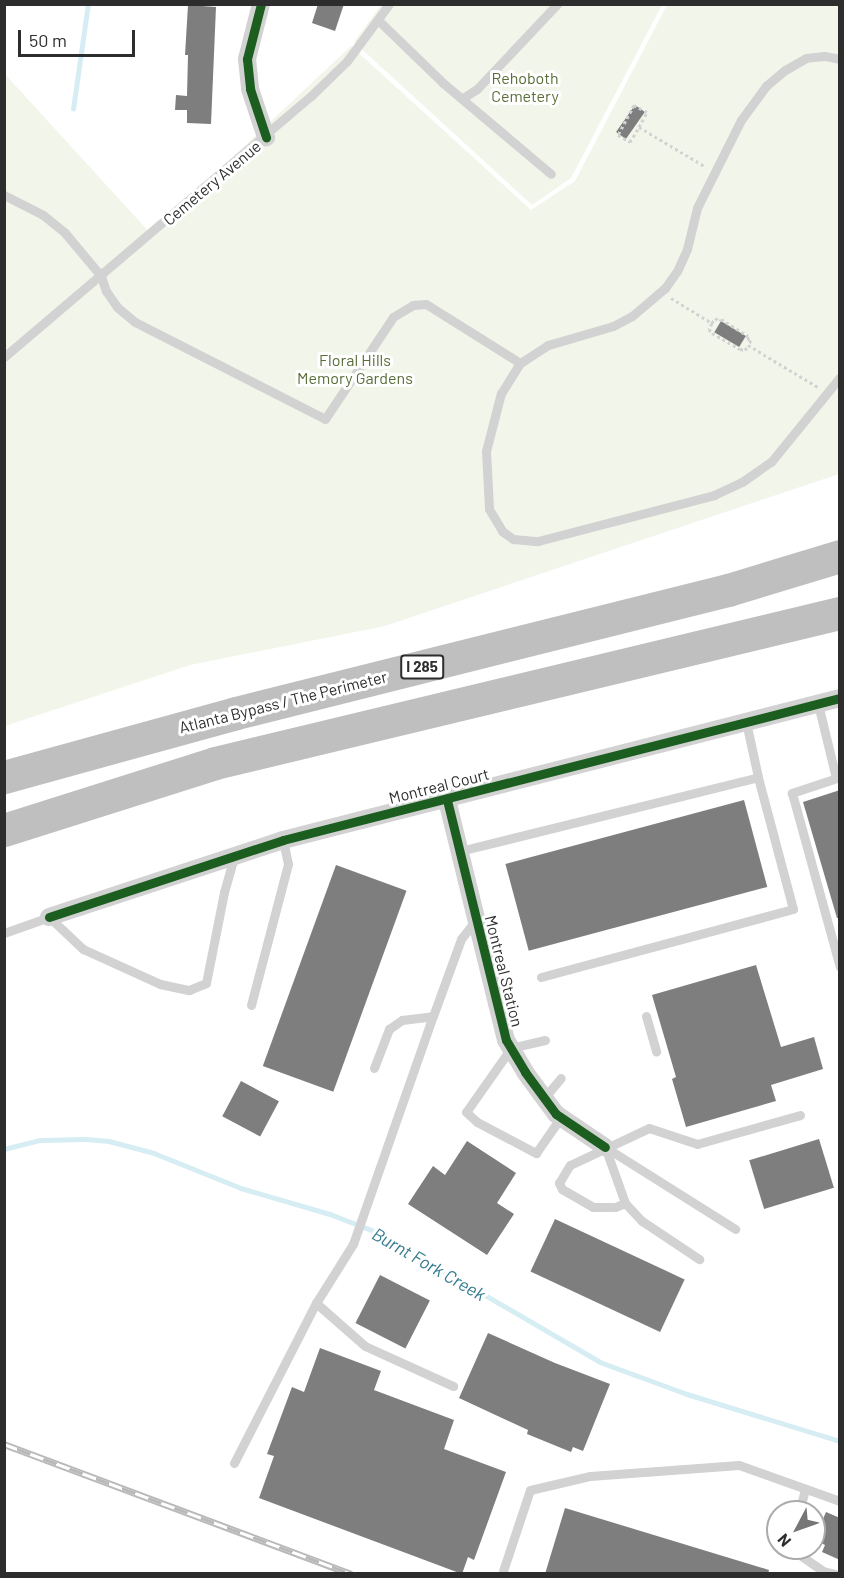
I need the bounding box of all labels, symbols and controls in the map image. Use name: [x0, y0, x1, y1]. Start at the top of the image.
scale bar: [21, 18, 138, 56]
text: 50 m: [29, 29, 67, 51]
park label: Rehoboth Cemetery: [491, 68, 559, 106]
street label: Cemetery Avenue: [159, 137, 265, 229]
park label: Floral Hills Memory Gardens: [297, 350, 413, 388]
road number: I 285: [400, 655, 444, 679]
street label: Atlanta Bypass / The Perimeter: [177, 667, 389, 737]
street label: Montreal Court: [387, 764, 491, 808]
street label: Montreal Station: [481, 913, 527, 1029]
water label: Burnt Fork Creek: [369, 1223, 489, 1305]
north arrow: [766, 1500, 826, 1560]
text: N: [773, 1531, 794, 1551]

